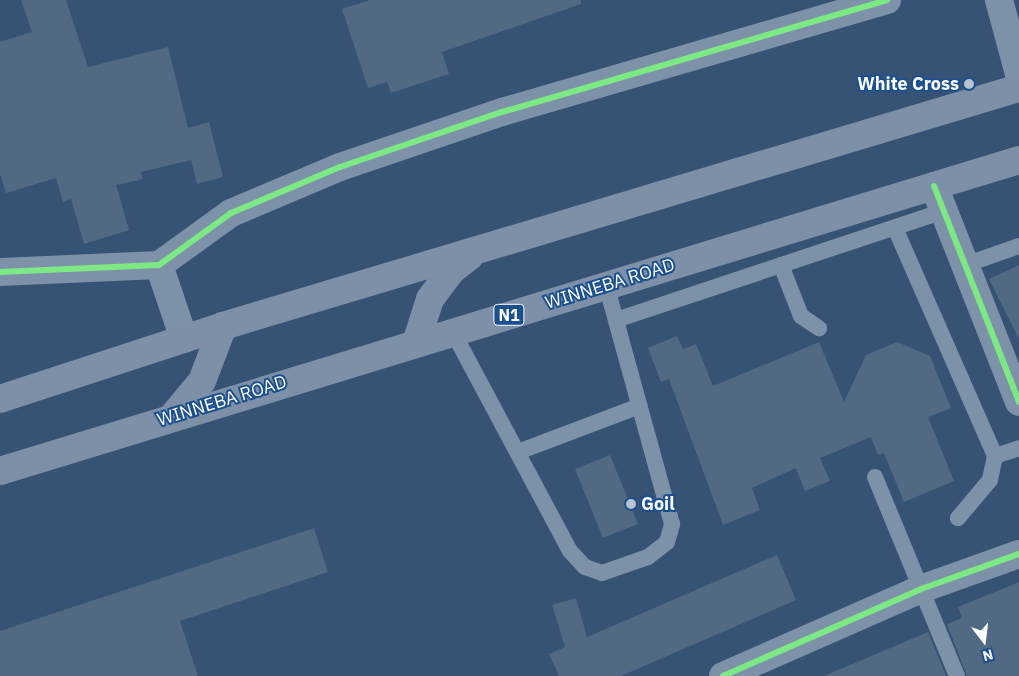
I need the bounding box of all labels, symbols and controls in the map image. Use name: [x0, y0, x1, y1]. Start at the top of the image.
place label: White Cross: [857, 73, 959, 95]
marker: White Cross: [963, 78, 975, 90]
street label: WINNEBA ROAD: [543, 254, 677, 314]
road number: N1: [493, 302, 525, 328]
street label: WINNEBA ROAD: [155, 371, 289, 431]
place label: Goil: [641, 493, 675, 515]
marker: Goil: [625, 498, 637, 510]
north arrow: [959, 616, 1009, 666]
text: N: [981, 645, 995, 665]

